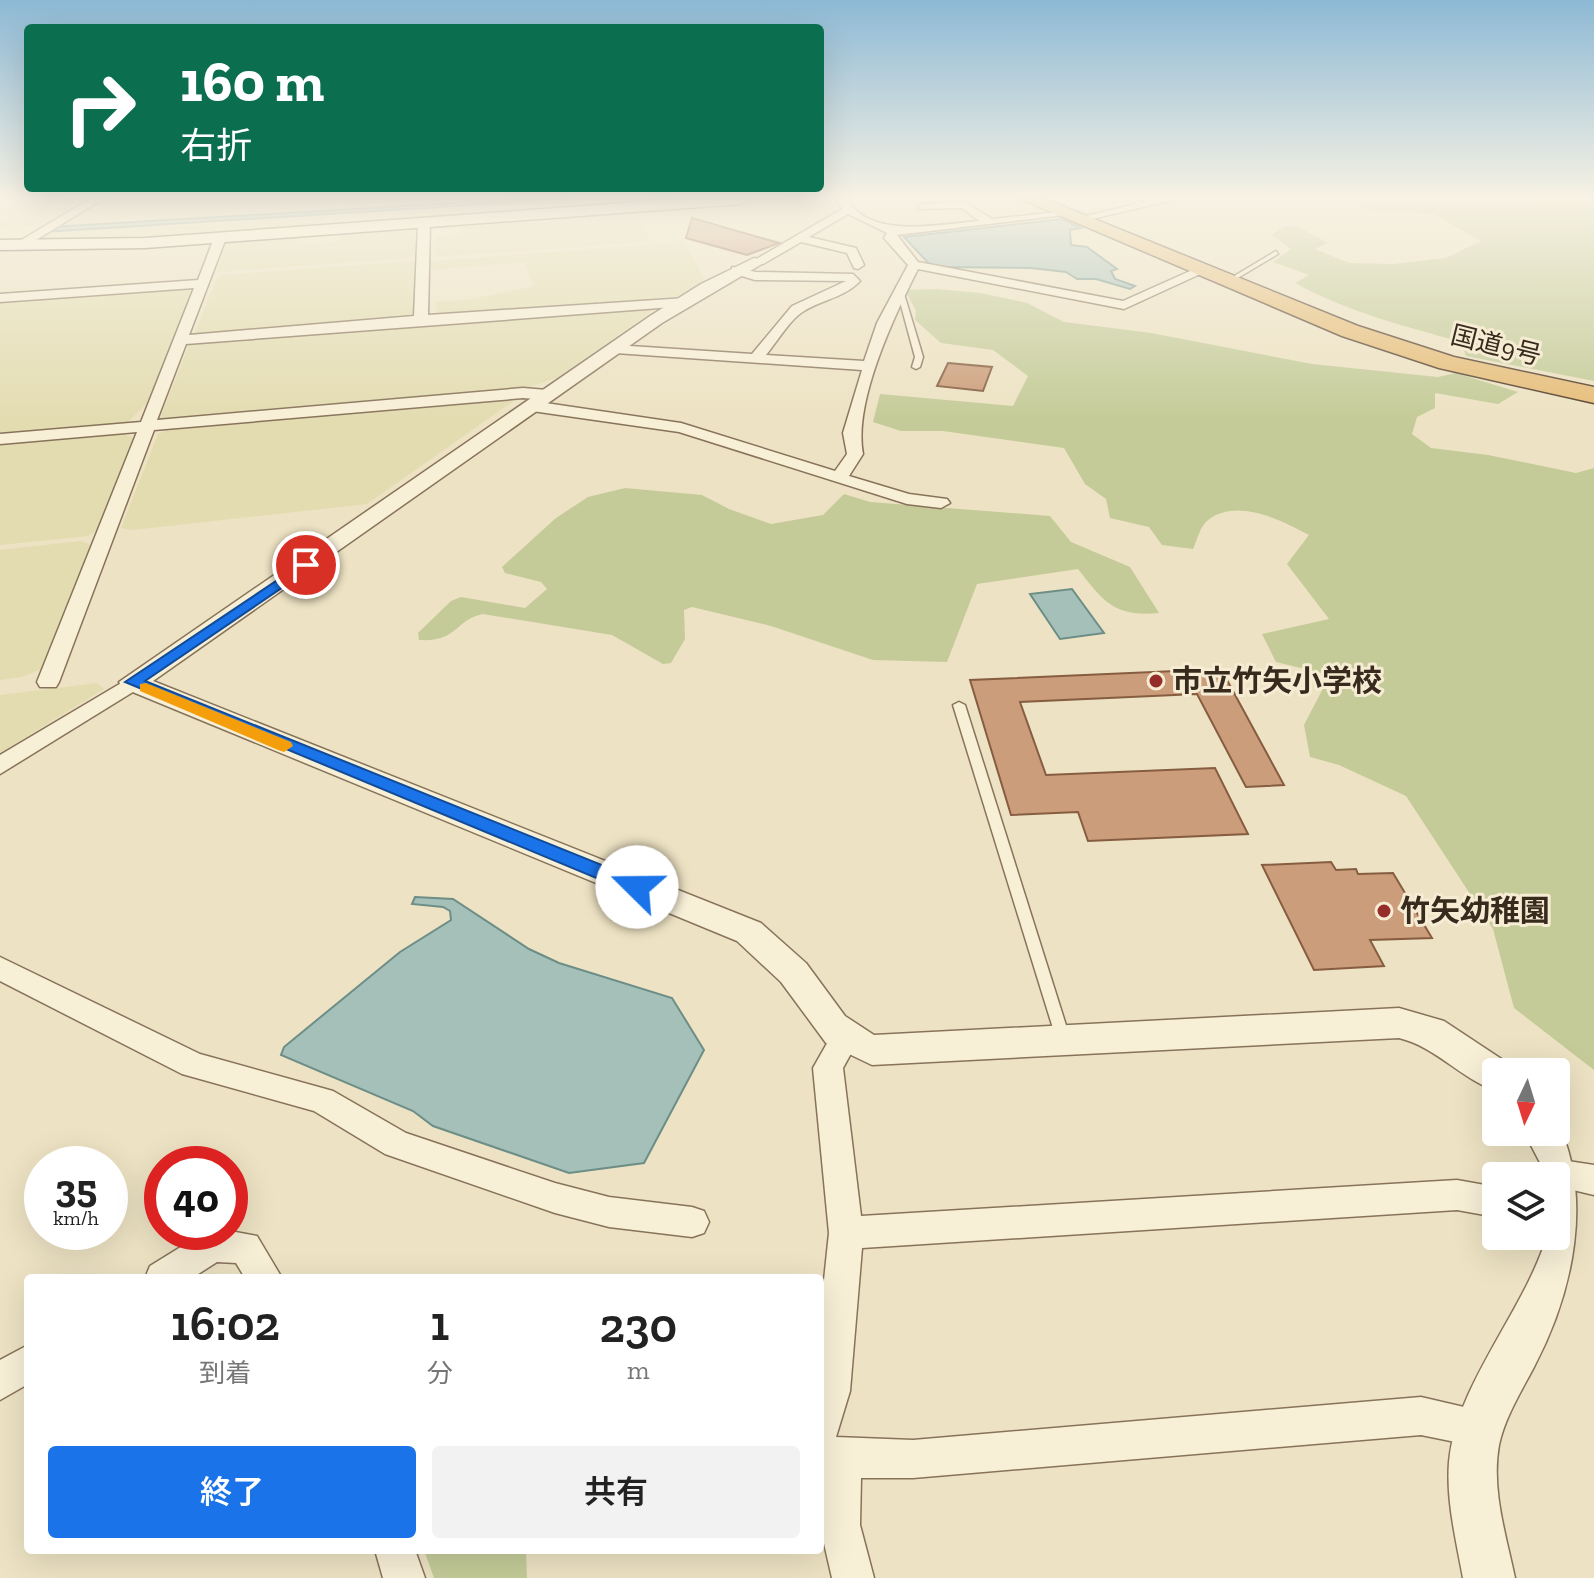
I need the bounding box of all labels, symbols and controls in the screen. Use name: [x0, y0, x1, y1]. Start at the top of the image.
text: 160 m: [180, 48, 324, 115]
icon: right: [48, 56, 152, 160]
text: 右折: [180, 124, 252, 167]
street label: 国道9号: [1448, 318, 1544, 372]
pin: [272, 531, 340, 599]
icon: arrive: [284, 543, 328, 587]
place label: 市立竹矢小学校: [1172, 663, 1382, 699]
marker: 市立竹矢小学校: [1147, 672, 1165, 690]
position arrow: [595, 845, 679, 929]
place label: 竹矢幼稚園: [1400, 893, 1550, 929]
marker: 竹矢幼稚園: [1375, 902, 1393, 920]
north arrow: [1482, 1058, 1570, 1146]
map controls: [1482, 1058, 1570, 1250]
speed limit sign: 40: [144, 1146, 248, 1250]
button: layers: [1482, 1162, 1570, 1250]
text: 35: [55, 1164, 97, 1212]
text: km/h: [53, 1206, 99, 1230]
text: 16:02: [171, 1295, 280, 1352]
text: 1: [430, 1295, 449, 1352]
text: 230: [599, 1297, 677, 1354]
text: m: [627, 1354, 650, 1386]
text: 到着: [199, 1357, 251, 1389]
text: 分: [427, 1357, 453, 1389]
button: 終了: [48, 1446, 416, 1538]
button: 共有: [432, 1446, 800, 1538]

